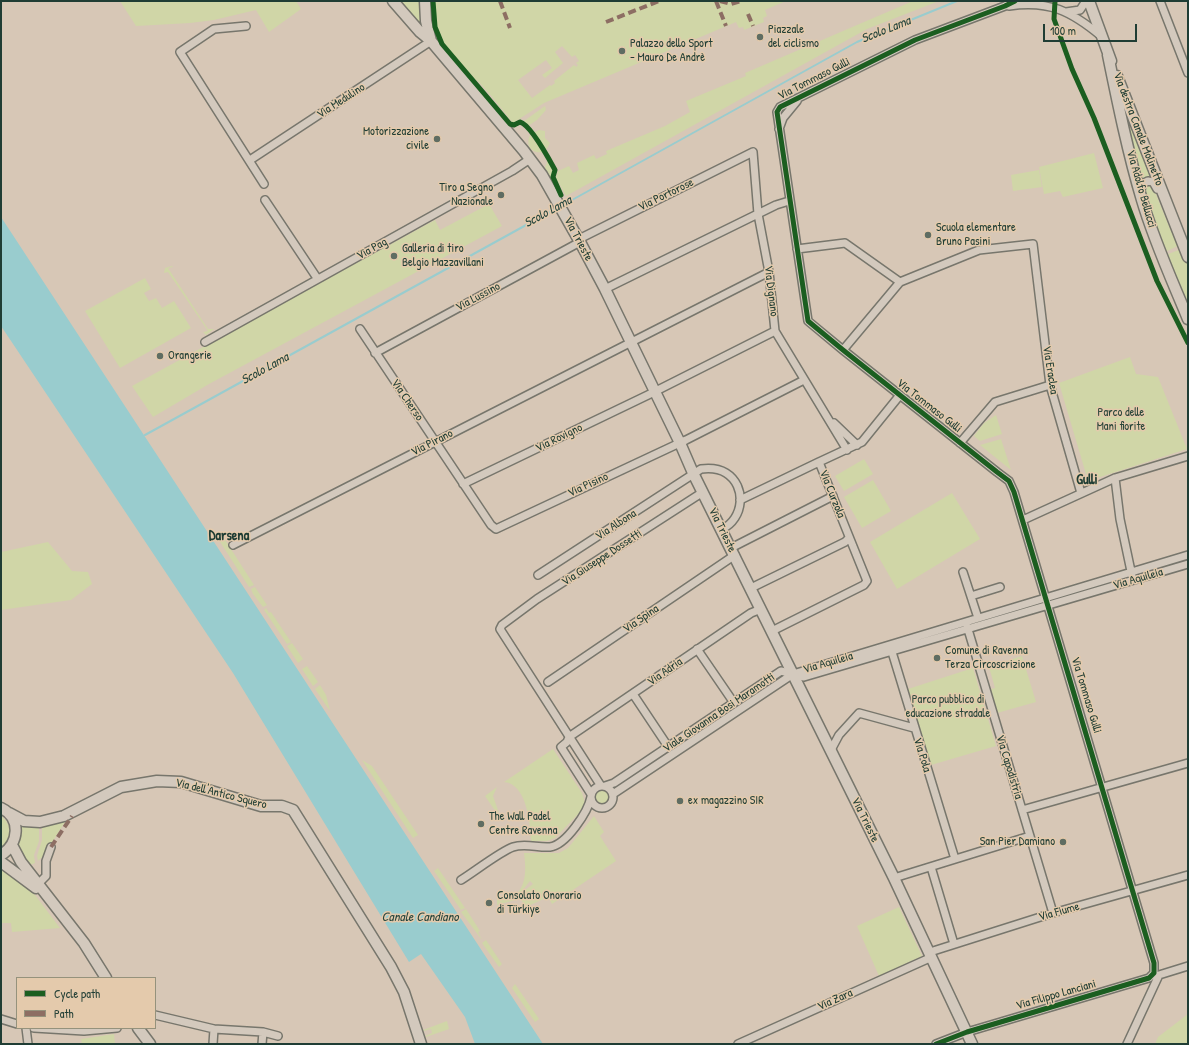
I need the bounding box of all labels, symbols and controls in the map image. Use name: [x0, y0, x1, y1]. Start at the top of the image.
water label: Scolo Lama: [859, 13, 913, 47]
scale bar: [1045, 16, 1139, 42]
text: 100 m: [1050, 22, 1076, 39]
place label: Piazzale del ciclismo: [768, 23, 819, 51]
marker: Piazzale del ciclismo: [755, 32, 765, 42]
place label: Palazzo dello Sport - Mauro De Andrè: [630, 37, 713, 65]
marker: Palazzo dello Sport - Mauro De Andrè: [617, 46, 627, 56]
street label: Via Tommaso Gulli: [776, 55, 852, 103]
street label: Via destra Canale Molinetto: [1110, 70, 1166, 188]
street label: Via Medulino: [314, 80, 368, 122]
place label: Motorizzazione civile: [363, 125, 429, 153]
marker: Motorizzazione civile: [432, 134, 442, 144]
street label: Via Adolfo Bellucci: [1123, 148, 1159, 230]
street label: Via Portorose: [636, 175, 696, 215]
place label: Tiro a Segno Nazionale: [439, 181, 493, 209]
marker: Tiro a Segno Nazionale: [496, 190, 506, 200]
water label: Scolo Lama: [522, 193, 574, 231]
street label: Via Trieste: [560, 214, 596, 264]
place label: Scuola elementare Bruno Pasini: [936, 221, 1016, 249]
marker: Scuola elementare Bruno Pasini: [923, 230, 933, 240]
street label: Via Pag: [354, 235, 390, 263]
place label: Galleria di tiro Belgio Mazzavillani: [402, 242, 484, 270]
marker: Galleria di tiro Belgio Mazzavillani: [389, 251, 399, 261]
street label: Via Dignano: [761, 265, 781, 317]
street label: Via Lussino: [453, 279, 503, 315]
street label: Via Eraclea: [1039, 345, 1061, 395]
place label: Orangerie: [168, 349, 212, 363]
water label: Scolo Lama: [239, 350, 291, 388]
marker: Orangerie: [155, 351, 165, 361]
street label: Via Cherso: [388, 376, 426, 424]
street label: Via Tommaso Gulli: [893, 376, 965, 436]
park label: Parco delle Mani fiorite: [1097, 406, 1145, 434]
street label: Via Rovigno: [533, 421, 585, 455]
street label: Via Pirano: [409, 426, 455, 460]
street label: Via Curzola: [816, 468, 848, 520]
street label: Via Pisino: [566, 469, 610, 501]
district label: Gulli: [1076, 472, 1098, 488]
street label: Via Trieste: [705, 505, 739, 555]
street label: Via Albona: [593, 506, 639, 544]
street label: Via Giuseppe Dossetti: [559, 527, 645, 589]
district label: Darsena: [209, 528, 249, 544]
street label: Via Aquileia: [1111, 565, 1165, 593]
street label: Via Spina: [620, 602, 662, 636]
place label: Comune di Ravenna Terza Circoscrizione: [945, 644, 1035, 672]
street label: Via Aquileia: [801, 649, 855, 677]
marker: Comune di Ravenna Terza Circoscrizione: [932, 653, 942, 663]
street label: Via Adria: [645, 655, 685, 689]
street label: Via Tommaso Gulli: [1068, 655, 1104, 735]
street label: Viale Giovanna Bosi Maramotti: [660, 670, 778, 756]
park label: Parco pubblico di educazione stradale: [906, 693, 990, 721]
street label: Via Capodistria: [992, 733, 1026, 801]
street label: Via Pola: [910, 736, 934, 774]
street label: Via dell'Antico Squero: [174, 776, 268, 812]
place label: ex magazzino SIR: [688, 794, 764, 808]
street label: Via Trieste: [848, 795, 882, 845]
marker: ex magazzino SIR: [675, 796, 685, 806]
place label: The Wall Padel Centre Ravenna: [489, 810, 557, 838]
marker: The Wall Padel Centre Ravenna: [476, 819, 486, 829]
place label: San Pier Damiano: [980, 835, 1055, 849]
marker: San Pier Damiano: [1058, 837, 1068, 847]
place label: Consolato Onorario di Türkiye: [497, 889, 581, 917]
marker: Consolato Onorario di Türkiye: [484, 898, 494, 908]
street label: Via Fiume: [1037, 899, 1081, 925]
water label: Canale Candiano: [381, 910, 459, 926]
legend: [16, 977, 156, 1029]
street label: Via Filippo Lanciani: [1014, 977, 1098, 1013]
text: Cycle path: [54, 985, 100, 1002]
street label: Via Zara: [815, 986, 855, 1014]
text: Path: [54, 1005, 74, 1022]

